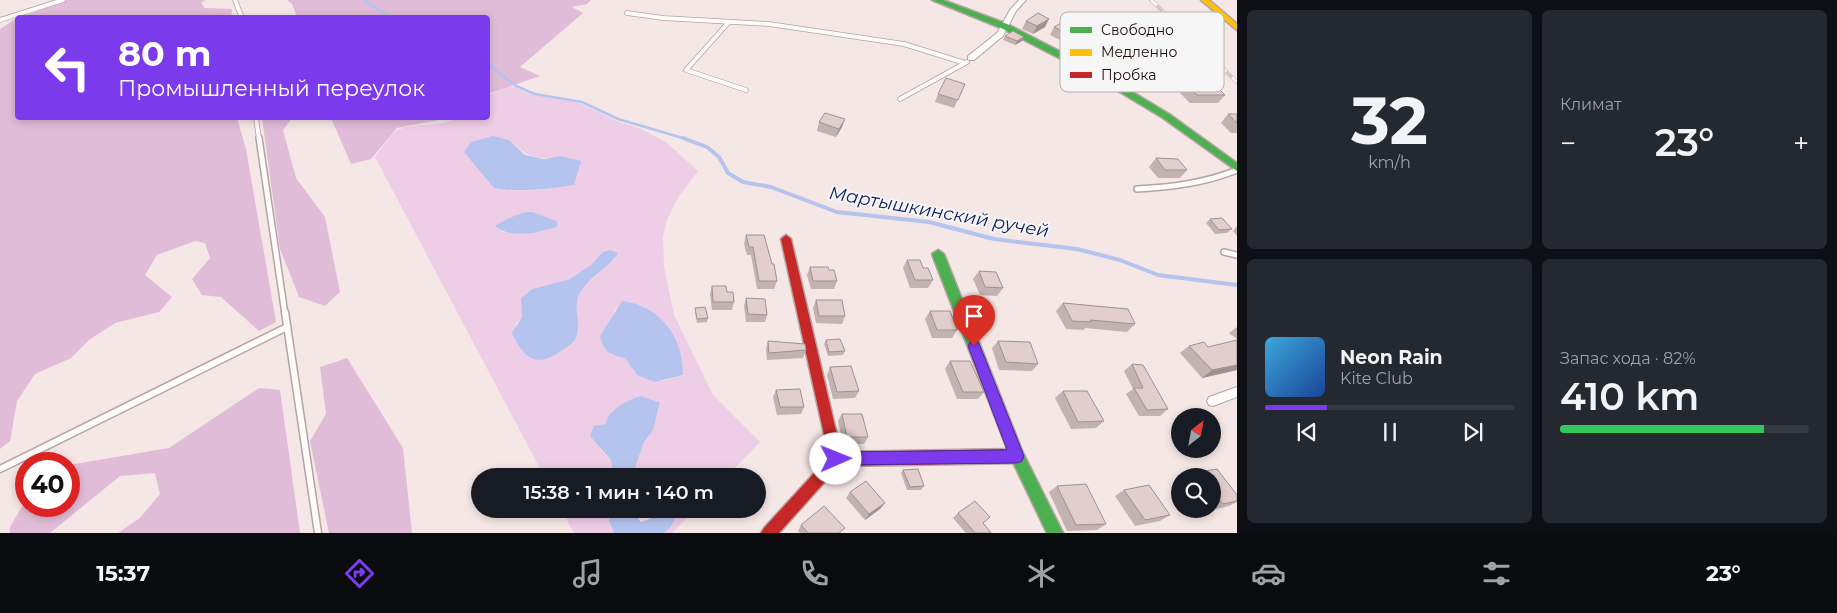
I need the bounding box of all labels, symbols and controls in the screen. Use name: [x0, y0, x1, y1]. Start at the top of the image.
legend: [1060, 12, 1224, 92]
text: Свободно: [1101, 21, 1174, 39]
text: 80 m: [118, 32, 212, 75]
icon: left: [35, 35, 100, 100]
text: Медленно: [1101, 43, 1177, 61]
text: Пробка: [1101, 66, 1156, 84]
text: Промышленный переулок: [118, 75, 425, 102]
text: 32: [1351, 81, 1428, 160]
text: Климат: [1560, 95, 1622, 114]
text: 23°: [1655, 119, 1714, 166]
text: −: [1560, 126, 1576, 160]
text: +: [1793, 126, 1809, 160]
text: km/h: [1368, 153, 1411, 172]
water label: Мартышкинский ручей: [827, 182, 1051, 242]
pin: [953, 295, 995, 346]
icon: arrive: [960, 302, 988, 330]
text: Neon Rain: [1340, 346, 1443, 369]
text: Запас хода · 82%: [1560, 349, 1696, 368]
text: Kite Club: [1340, 369, 1413, 388]
text: 410 km: [1560, 373, 1699, 420]
north arrow: [1171, 408, 1221, 458]
map controls: [1171, 408, 1221, 518]
icon: previous: [1293, 418, 1321, 446]
icon: pause: [1376, 418, 1404, 446]
icon: next: [1459, 418, 1487, 446]
position arrow: [809, 432, 861, 484]
speed limit sign: 40: [15, 452, 80, 517]
button: search: [1171, 468, 1221, 518]
text: 15:38 · 1 мин · 140 m: [523, 481, 714, 504]
icon: directions: [342, 556, 377, 591]
icon: music: [570, 556, 605, 591]
icon: phone: [797, 556, 832, 591]
icon: climate: [1024, 556, 1059, 591]
icon: car: [1251, 556, 1286, 591]
icon: filters: [1479, 556, 1514, 591]
text: 15:37: [96, 560, 150, 587]
text: 23°: [1706, 560, 1741, 587]

